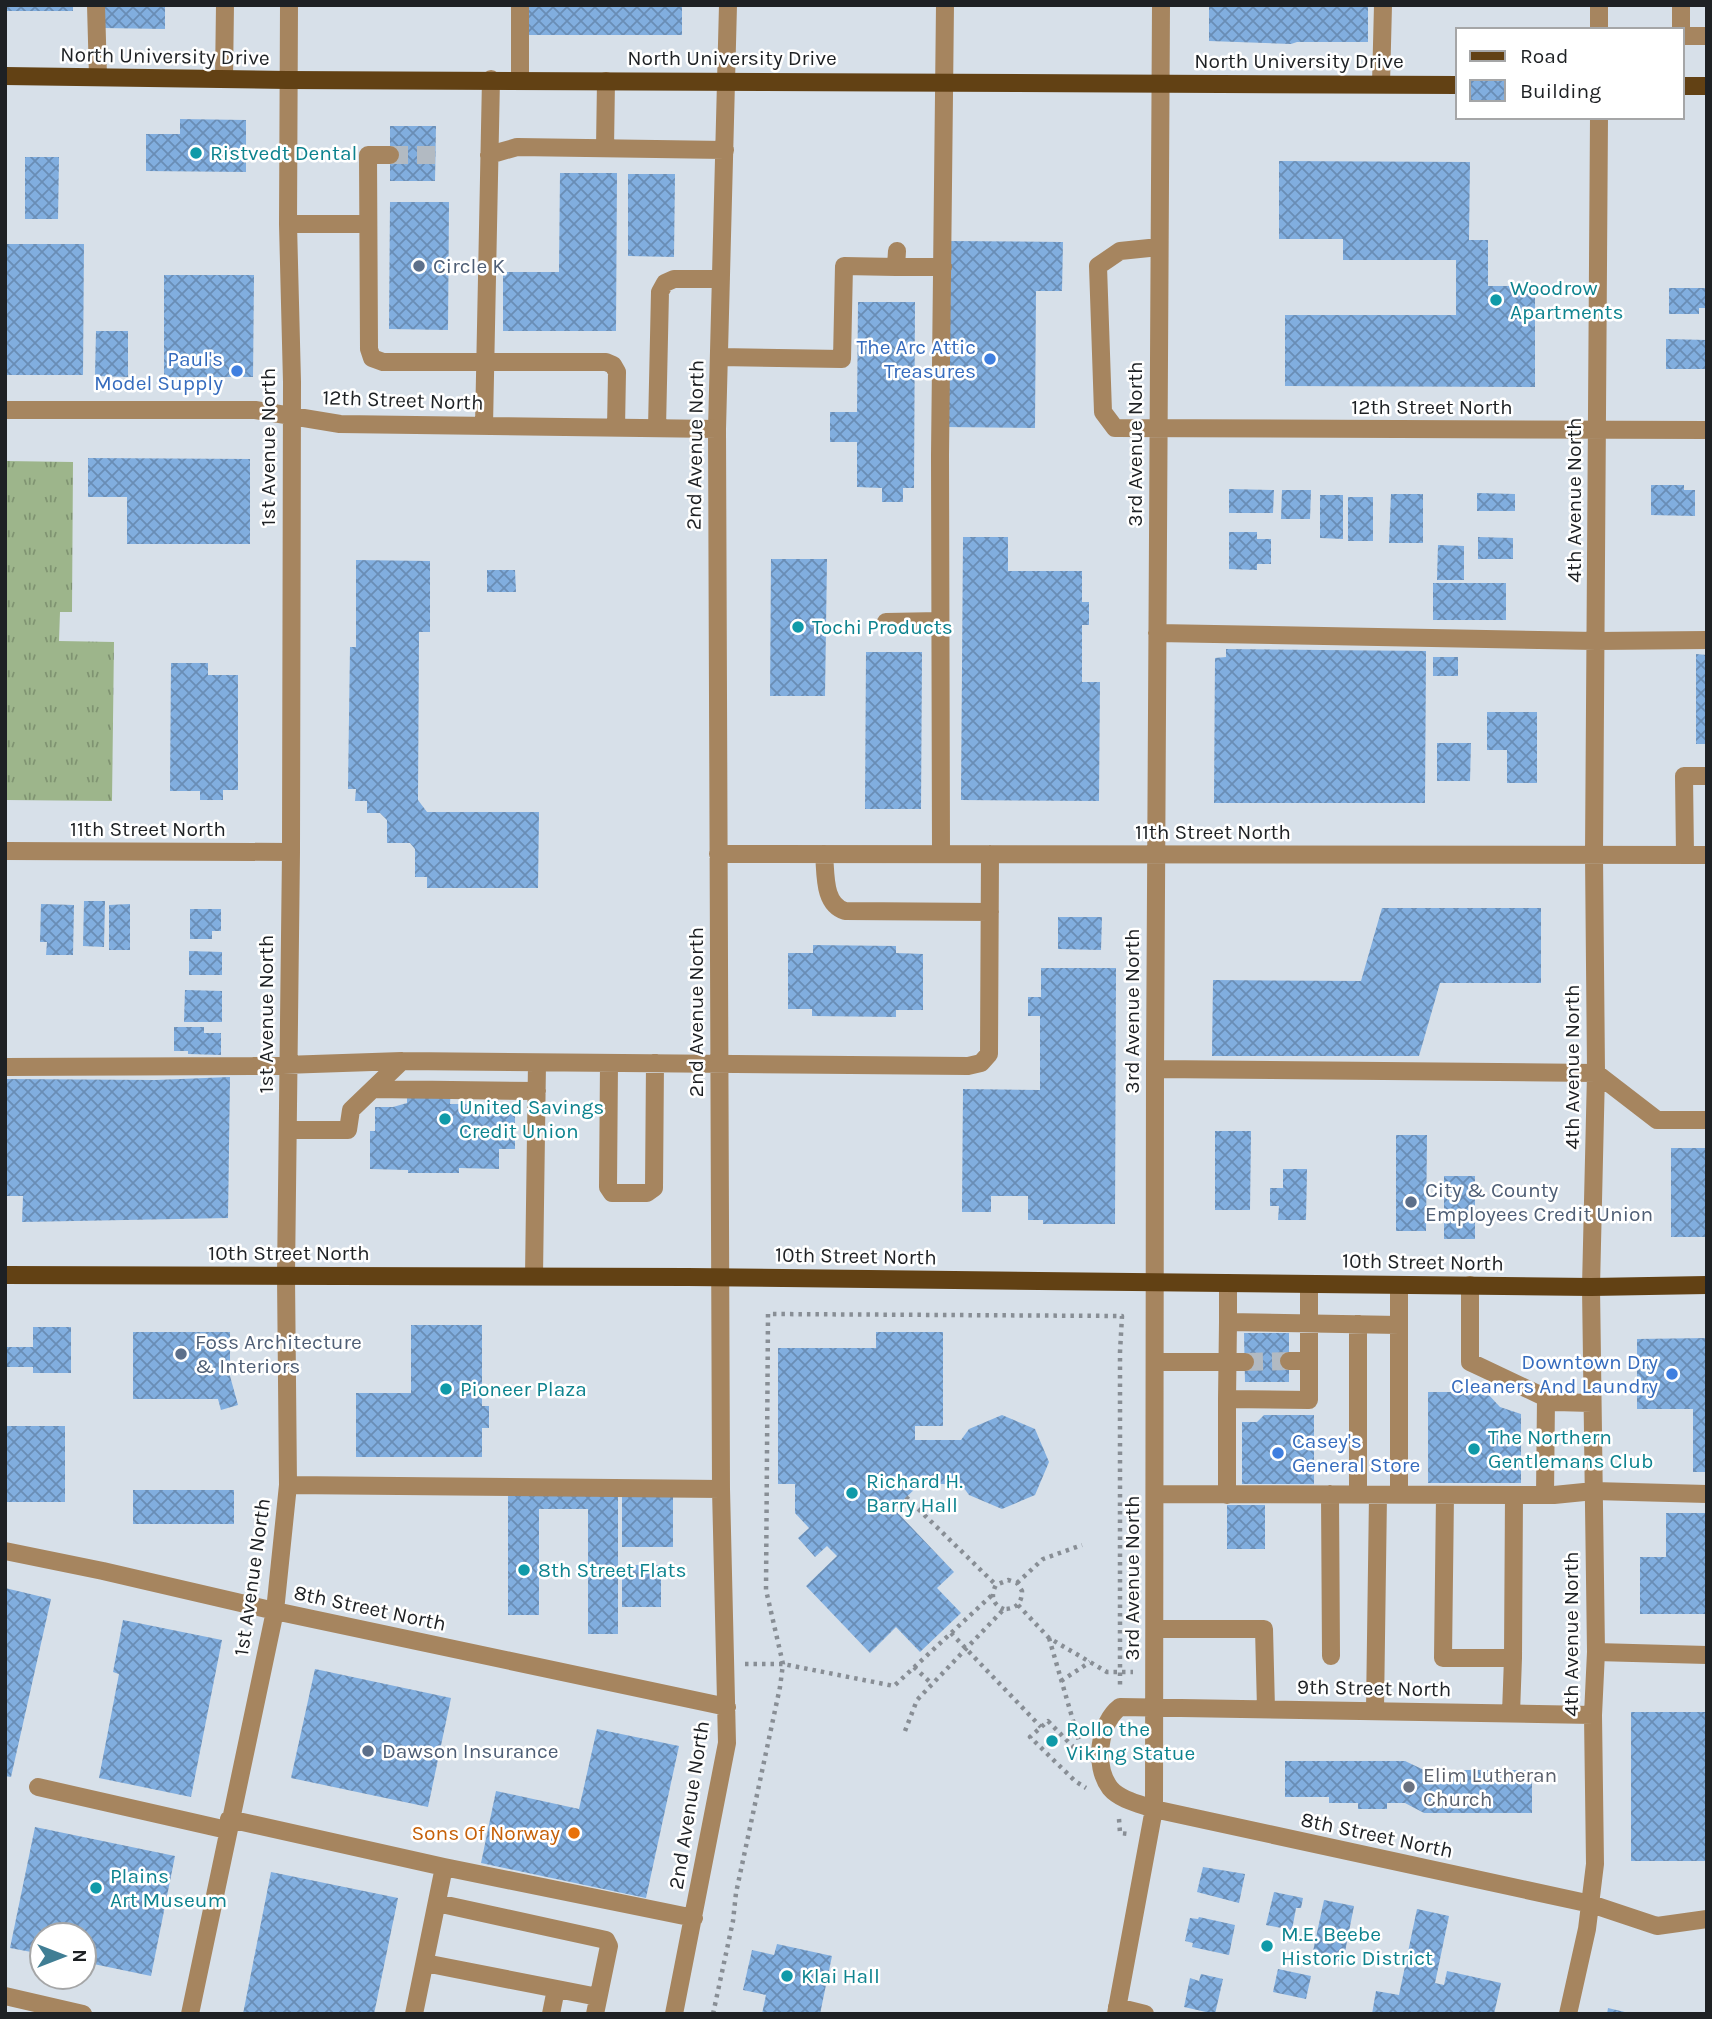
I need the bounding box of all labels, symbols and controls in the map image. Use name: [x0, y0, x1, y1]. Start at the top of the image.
legend: [1456, 28, 1684, 119]
street label: North University Drive: [60, 42, 270, 70]
text: Road: [1520, 44, 1568, 68]
street label: North University Drive: [627, 46, 837, 70]
street label: North University Drive: [1194, 49, 1404, 73]
text: Building: [1520, 79, 1601, 103]
place label: Ristvedt Dental: [210, 141, 357, 165]
marker: Ristvedt Dental: [188, 145, 204, 161]
place label: Circle K: [433, 254, 505, 278]
marker: Circle K: [411, 258, 427, 274]
place label: Woodrow Apartments: [1510, 276, 1623, 324]
marker: Woodrow Apartments: [1488, 292, 1504, 308]
place label: The Arc Attic Treasures: [857, 335, 976, 383]
place label: Paul's Model Supply: [94, 347, 223, 395]
marker: The Arc Attic Treasures: [982, 351, 998, 367]
street label: 2nd Avenue North: [682, 360, 708, 530]
street label: 3rd Avenue North: [1123, 361, 1147, 527]
marker: Paul's Model Supply: [229, 363, 245, 379]
street label: 1st Avenue North: [256, 368, 280, 526]
street label: 12th Street North: [322, 385, 484, 415]
street label: 12th Street North: [1351, 395, 1513, 419]
street label: 4th Avenue North: [1562, 417, 1586, 583]
place label: Tochi Products: [812, 615, 953, 639]
marker: Tochi Products: [790, 619, 806, 635]
street label: 11th Street North: [70, 817, 226, 841]
street label: 11th Street North: [1135, 820, 1291, 844]
street label: 2nd Avenue North: [684, 927, 708, 1097]
street label: 3rd Avenue North: [1120, 928, 1144, 1094]
street label: 1st Avenue North: [254, 935, 278, 1093]
street label: 4th Avenue North: [1560, 984, 1584, 1150]
place label: United Savings Credit Union: [459, 1095, 604, 1143]
marker: United Savings Credit Union: [437, 1111, 453, 1127]
place label: City & County Employees Credit Union: [1425, 1178, 1653, 1226]
marker: City & County Employees Credit Union: [1403, 1194, 1419, 1210]
street label: 10th Street North: [208, 1241, 370, 1265]
street label: 10th Street North: [775, 1243, 937, 1269]
street label: 10th Street North: [1342, 1249, 1504, 1275]
place label: Foss Architecture & Interiors: [195, 1330, 362, 1378]
marker: Foss Architecture & Interiors: [173, 1346, 189, 1362]
place label: Downtown Dry Cleaners And Laundry: [1451, 1350, 1658, 1398]
marker: Downtown Dry Cleaners And Laundry: [1664, 1366, 1680, 1382]
place label: Pioneer Plaza: [460, 1377, 587, 1401]
marker: Pioneer Plaza: [438, 1381, 454, 1397]
place label: The Northern Gentlemans Club: [1488, 1425, 1653, 1473]
place label: Casey's General Store: [1292, 1429, 1420, 1477]
marker: The Northern Gentlemans Club: [1466, 1441, 1482, 1457]
marker: Casey's General Store: [1270, 1445, 1286, 1461]
place label: Richard H. Barry Hall: [866, 1469, 963, 1517]
marker: Richard H. Barry Hall: [844, 1485, 860, 1501]
street label: 3rd Avenue North: [1120, 1495, 1144, 1661]
street label: 1st Avenue North: [229, 1497, 275, 1657]
street label: 4th Avenue North: [1559, 1551, 1583, 1717]
place label: 8th Street Flats: [538, 1558, 686, 1582]
marker: 8th Street Flats: [516, 1562, 532, 1578]
street label: 8th Street North: [292, 1580, 448, 1636]
street label: 9th Street North: [1297, 1675, 1451, 1701]
place label: Rollo the Viking Statue: [1066, 1717, 1195, 1765]
street label: 2nd Avenue North: [664, 1719, 714, 1891]
marker: Rollo the Viking Statue: [1044, 1733, 1060, 1749]
place label: Dawson Insurance: [382, 1739, 559, 1763]
marker: Dawson Insurance: [360, 1743, 376, 1759]
place label: Elim Lutheran Church: [1423, 1763, 1557, 1811]
marker: Elim Lutheran Church: [1401, 1779, 1417, 1795]
street label: 8th Street North: [1299, 1807, 1455, 1863]
place label: Sons Of Norway: [411, 1821, 560, 1845]
marker: Sons Of Norway: [566, 1825, 582, 1841]
place label: Plains Art Museum: [110, 1864, 227, 1912]
marker: Plains Art Museum: [88, 1880, 104, 1896]
north arrow: [28, 1921, 98, 1991]
place label: M.E. Beebe Historic District: [1281, 1922, 1433, 1970]
marker: M.E. Beebe Historic District: [1259, 1938, 1275, 1954]
text: N: [68, 1949, 90, 1963]
place label: Klai Hall: [801, 1964, 880, 1988]
marker: Klai Hall: [779, 1968, 795, 1984]

